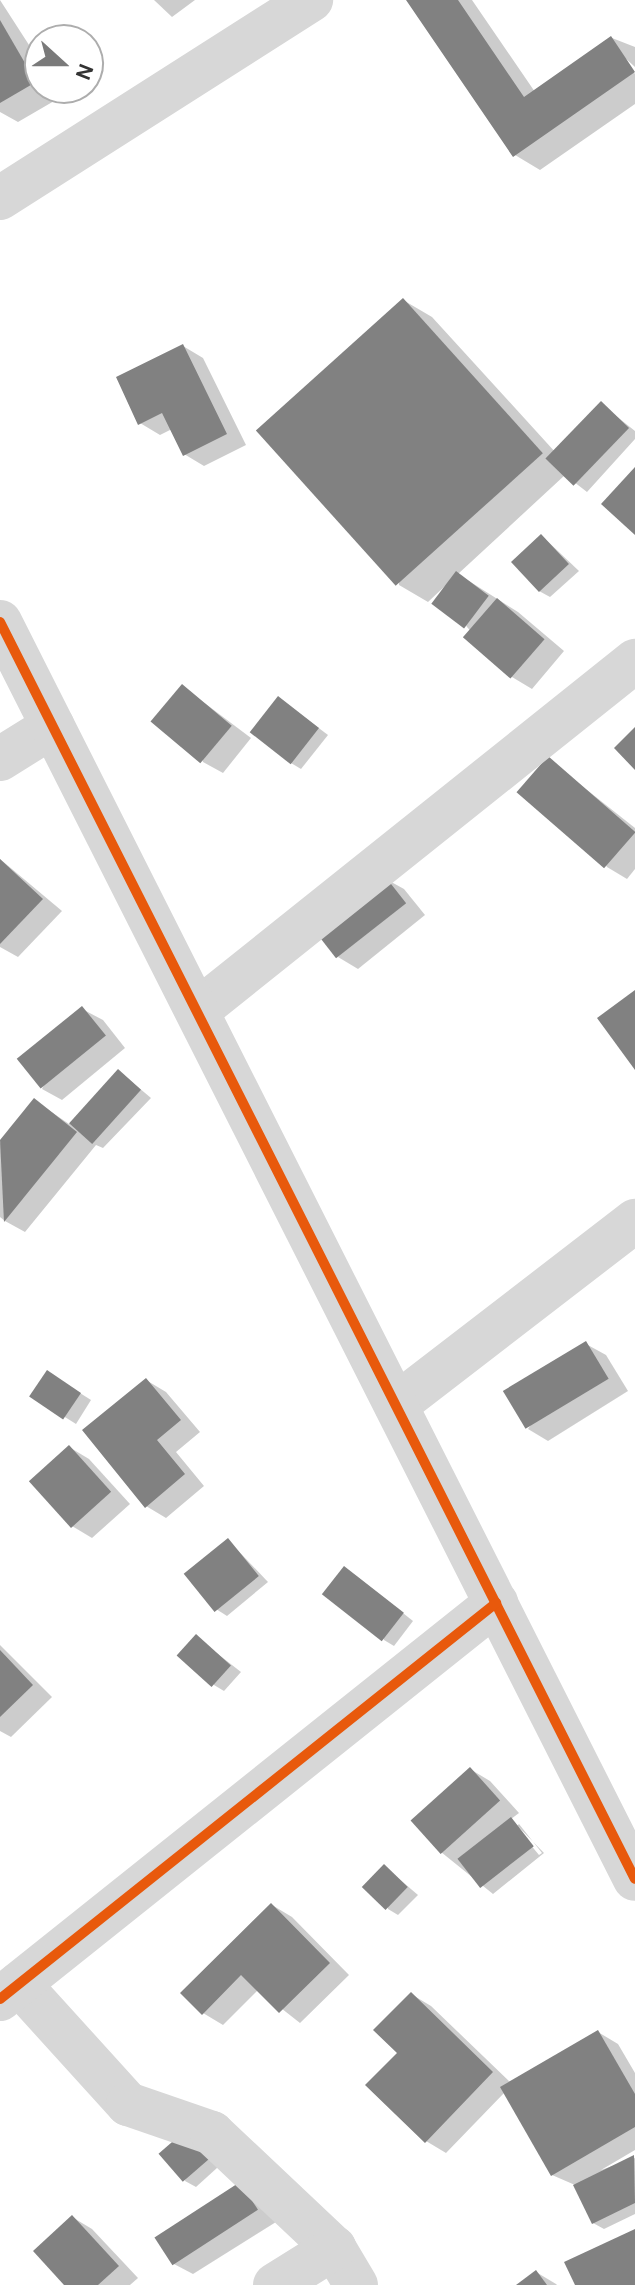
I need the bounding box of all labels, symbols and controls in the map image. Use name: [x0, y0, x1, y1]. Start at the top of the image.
north arrow: [24, 24, 104, 104]
text: N: [70, 60, 100, 84]

